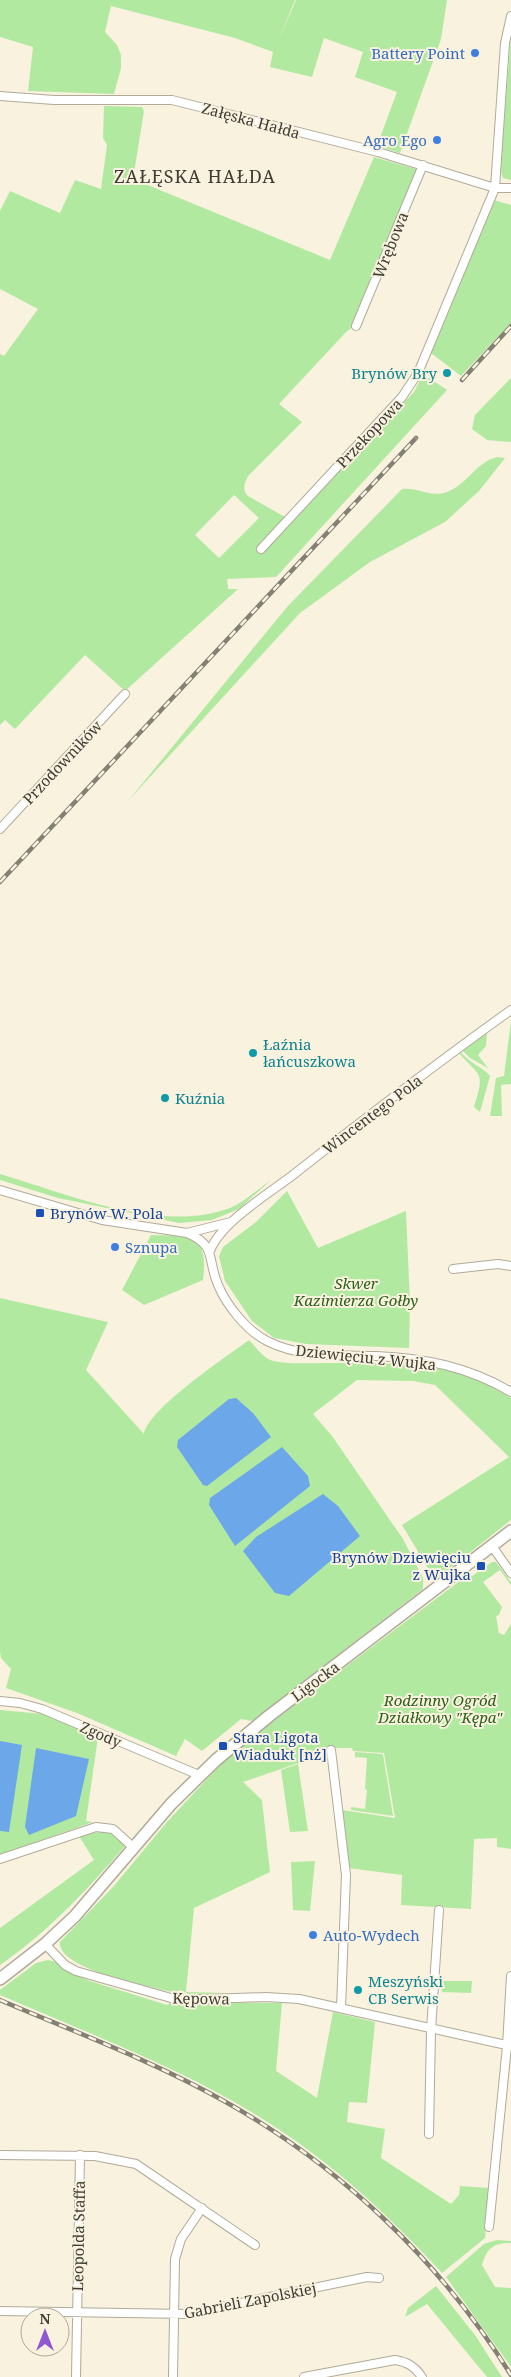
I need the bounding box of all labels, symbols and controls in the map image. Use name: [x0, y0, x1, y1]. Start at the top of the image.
place label: Battery Point: [371, 43, 465, 63]
marker: Battery Point: [469, 47, 481, 59]
street label: Załęska Hałda: [200, 97, 302, 143]
place label: Agro Ego: [363, 130, 427, 150]
marker: Agro Ego: [431, 134, 443, 146]
district label: ZAŁĘSKA HAŁDA: [114, 164, 276, 188]
street label: Wrębowa: [368, 209, 412, 281]
place label: Brynów Bry: [351, 363, 438, 383]
marker: Brynów Bry: [441, 367, 453, 379]
street label: Przekopowa: [332, 394, 406, 472]
street label: Przodowników: [18, 716, 106, 808]
place label: Łaźnia łańcuszkowa: [263, 1034, 356, 1071]
marker: Łaźnia łańcuszkowa: [247, 1047, 259, 1059]
street label: Wincentego Pola: [318, 1070, 426, 1158]
place label: Kuźnia: [175, 1088, 225, 1108]
marker: Kuźnia: [159, 1092, 171, 1104]
place label: Brynów W. Pola: [50, 1203, 163, 1223]
marker: Brynów W. Pola: [34, 1207, 46, 1219]
place label: Sznupa: [125, 1237, 178, 1257]
marker: Sznupa: [109, 1241, 121, 1253]
park label: Skwer Kazimierza Gołby: [293, 1273, 418, 1310]
street label: Dziewięciu z Wujka: [295, 1340, 437, 1374]
place label: Brynów Dziewięciu z Wujka: [332, 1547, 471, 1584]
marker: Brynów Dziewięciu z Wujka: [475, 1560, 487, 1572]
street label: Ligocka: [287, 1656, 343, 1706]
park label: Rodzinny Ogród Działkowy "Kępa": [377, 1690, 503, 1727]
street label: Zgody: [77, 1716, 125, 1752]
place label: Stara Ligota Wiadukt [nż]: [233, 1727, 327, 1764]
marker: Stara Ligota Wiadukt [nż]: [217, 1740, 229, 1752]
place label: Auto-Wydech: [323, 1925, 420, 1945]
marker: Auto-Wydech: [307, 1929, 319, 1941]
place label: Meszyński CB Serwis: [368, 1971, 443, 2008]
marker: Meszyński CB Serwis: [352, 1984, 364, 1996]
street label: Kępowa: [172, 1988, 230, 2008]
street label: Leopolda Staffa: [67, 2180, 89, 2292]
street label: Gabrieli Zapolskiej: [182, 2277, 318, 2323]
north arrow: [20, 2307, 70, 2357]
text: N: [39, 2309, 51, 2328]

